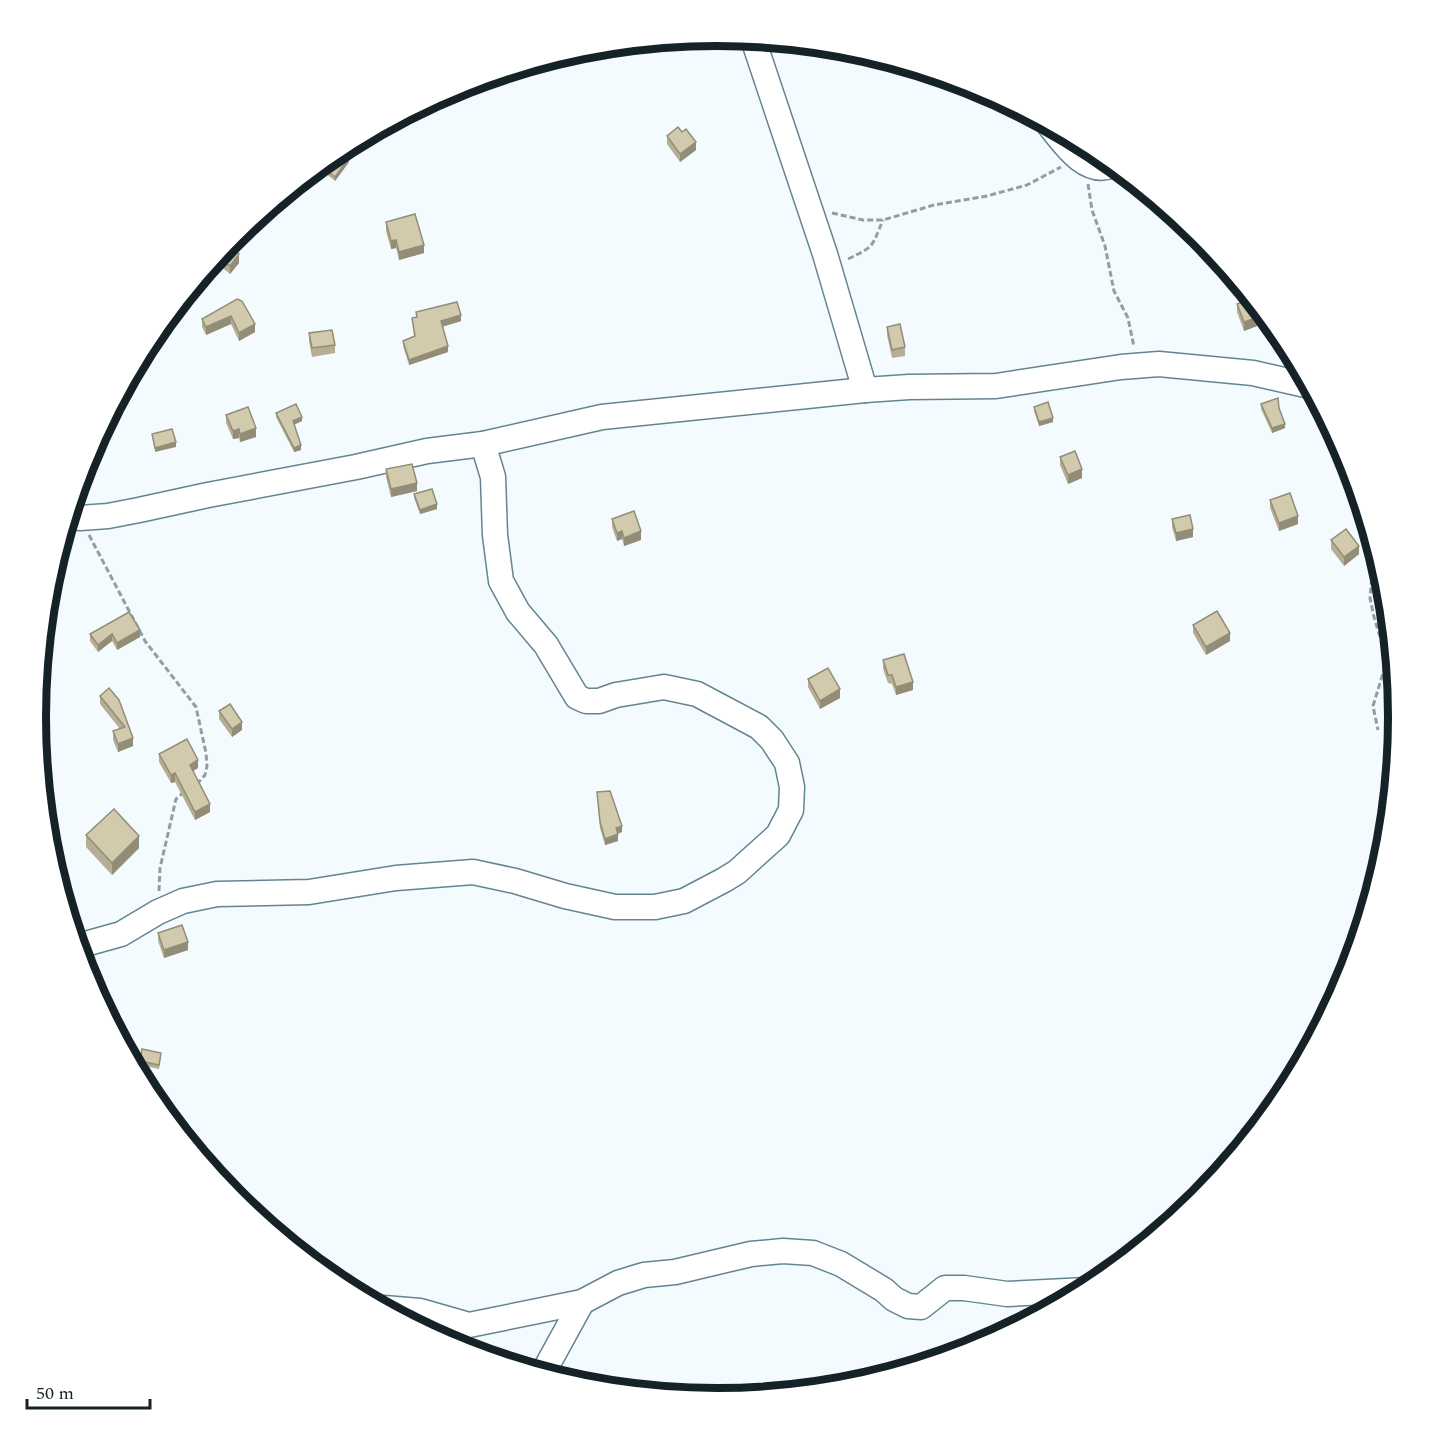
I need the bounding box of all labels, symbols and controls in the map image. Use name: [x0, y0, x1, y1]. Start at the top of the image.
scale bar: [27, 1372, 150, 1410]
text: 50 m: [36, 1380, 74, 1407]

